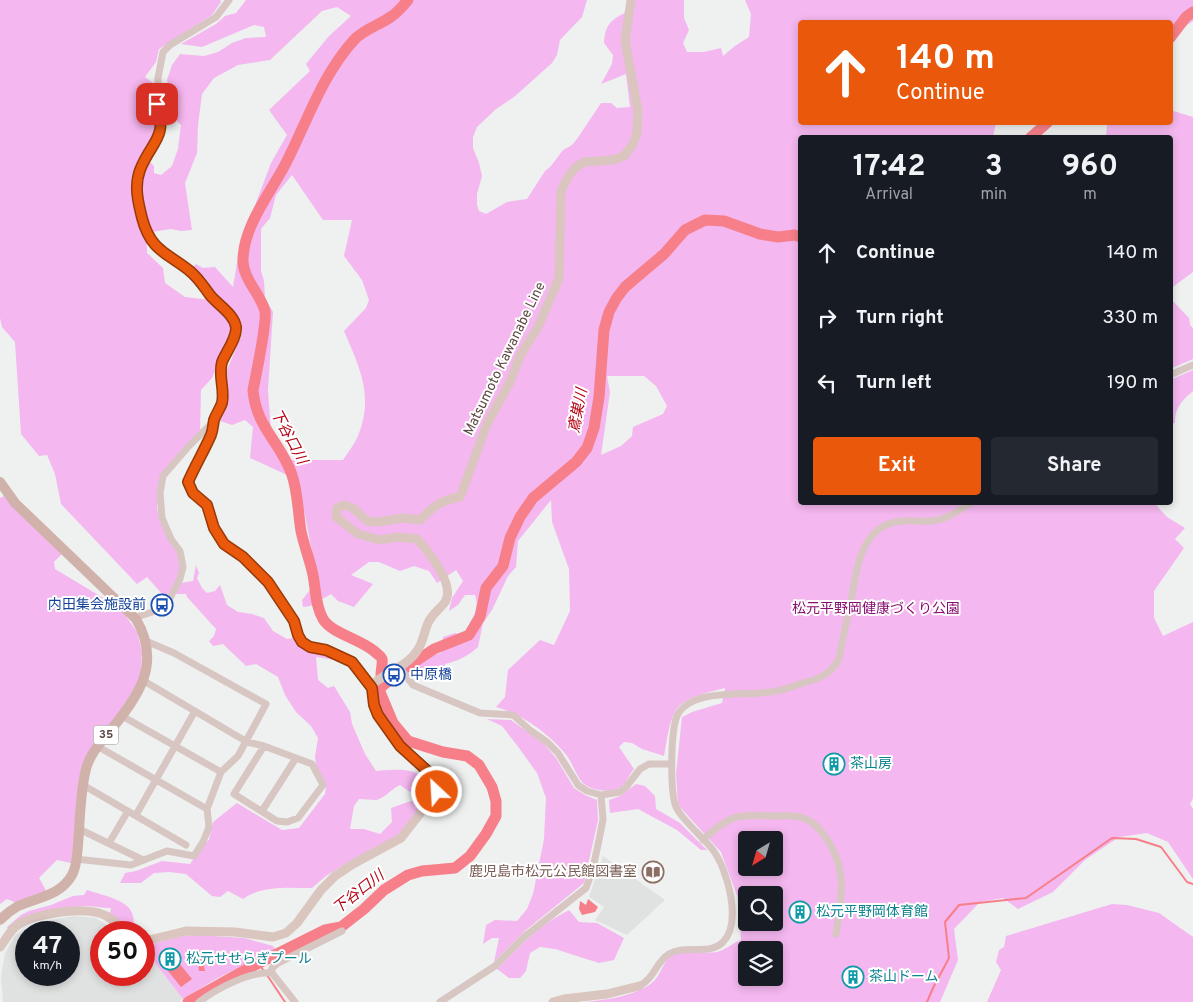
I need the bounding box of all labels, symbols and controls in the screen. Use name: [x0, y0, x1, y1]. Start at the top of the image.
text: 140 m: [896, 37, 995, 81]
icon: ahead: [813, 40, 878, 105]
text: Continue: [896, 80, 985, 107]
pin: [136, 83, 178, 125]
icon: arrive: [143, 90, 171, 118]
text: 17:42: [853, 149, 926, 186]
text: 3: [985, 149, 1003, 186]
text: 960: [1062, 149, 1118, 186]
text: Arrival: [865, 185, 913, 205]
text: min: [980, 185, 1007, 205]
text: m: [1083, 185, 1097, 205]
icon: ahead: [813, 239, 841, 267]
text: Continue: [856, 241, 935, 265]
text: 140 m: [1107, 241, 1158, 265]
street label: Matsumoto Kawanabe Line: [460, 280, 550, 438]
icon: right: [813, 304, 841, 332]
text: Turn right: [856, 306, 944, 330]
text: 330 m: [1103, 306, 1158, 330]
icon: left: [813, 369, 841, 397]
text: Turn left: [856, 371, 932, 395]
text: 190 m: [1107, 371, 1158, 395]
water label: 鳶巣川: [565, 385, 593, 435]
water label: 下谷口川: [266, 406, 311, 470]
button: Exit: [813, 437, 981, 495]
button: Share: [991, 437, 1158, 495]
bus stop icon: 内田集会施設前: [150, 593, 174, 617]
place label: 内田集会施設前: [48, 596, 146, 614]
park label: 松元平野岡健康づくり公園: [792, 600, 960, 618]
bus stop icon: 中原橋: [382, 663, 406, 687]
place label: 中原橋: [410, 667, 452, 684]
road number: 35: [94, 726, 118, 744]
building icon: 茶山房: [822, 752, 846, 776]
place label: 茶山房: [850, 756, 892, 773]
position arrow: [410, 765, 462, 817]
north arrow: [738, 831, 782, 876]
map controls: [738, 831, 783, 986]
library icon: 鹿児島市松元公民館図書室: [641, 860, 665, 884]
place label: 鹿児島市松元公民館図書室: [469, 864, 637, 881]
water label: 下谷口川: [330, 866, 390, 919]
button: search: [738, 886, 783, 931]
building icon: 松元平野岡体育館: [788, 900, 812, 924]
place label: 松元平野岡体育館: [816, 904, 928, 921]
speed limit sign: 50: [90, 921, 155, 986]
text: 47: [33, 931, 62, 963]
button: layers: [738, 941, 783, 986]
building icon: 松元せせらぎプール: [158, 947, 182, 971]
place label: 松元せせらぎプール: [186, 951, 312, 968]
text: km/h: [33, 958, 62, 974]
building icon: 茶山ドーム: [841, 965, 865, 989]
place label: 茶山ドーム: [869, 969, 939, 986]

